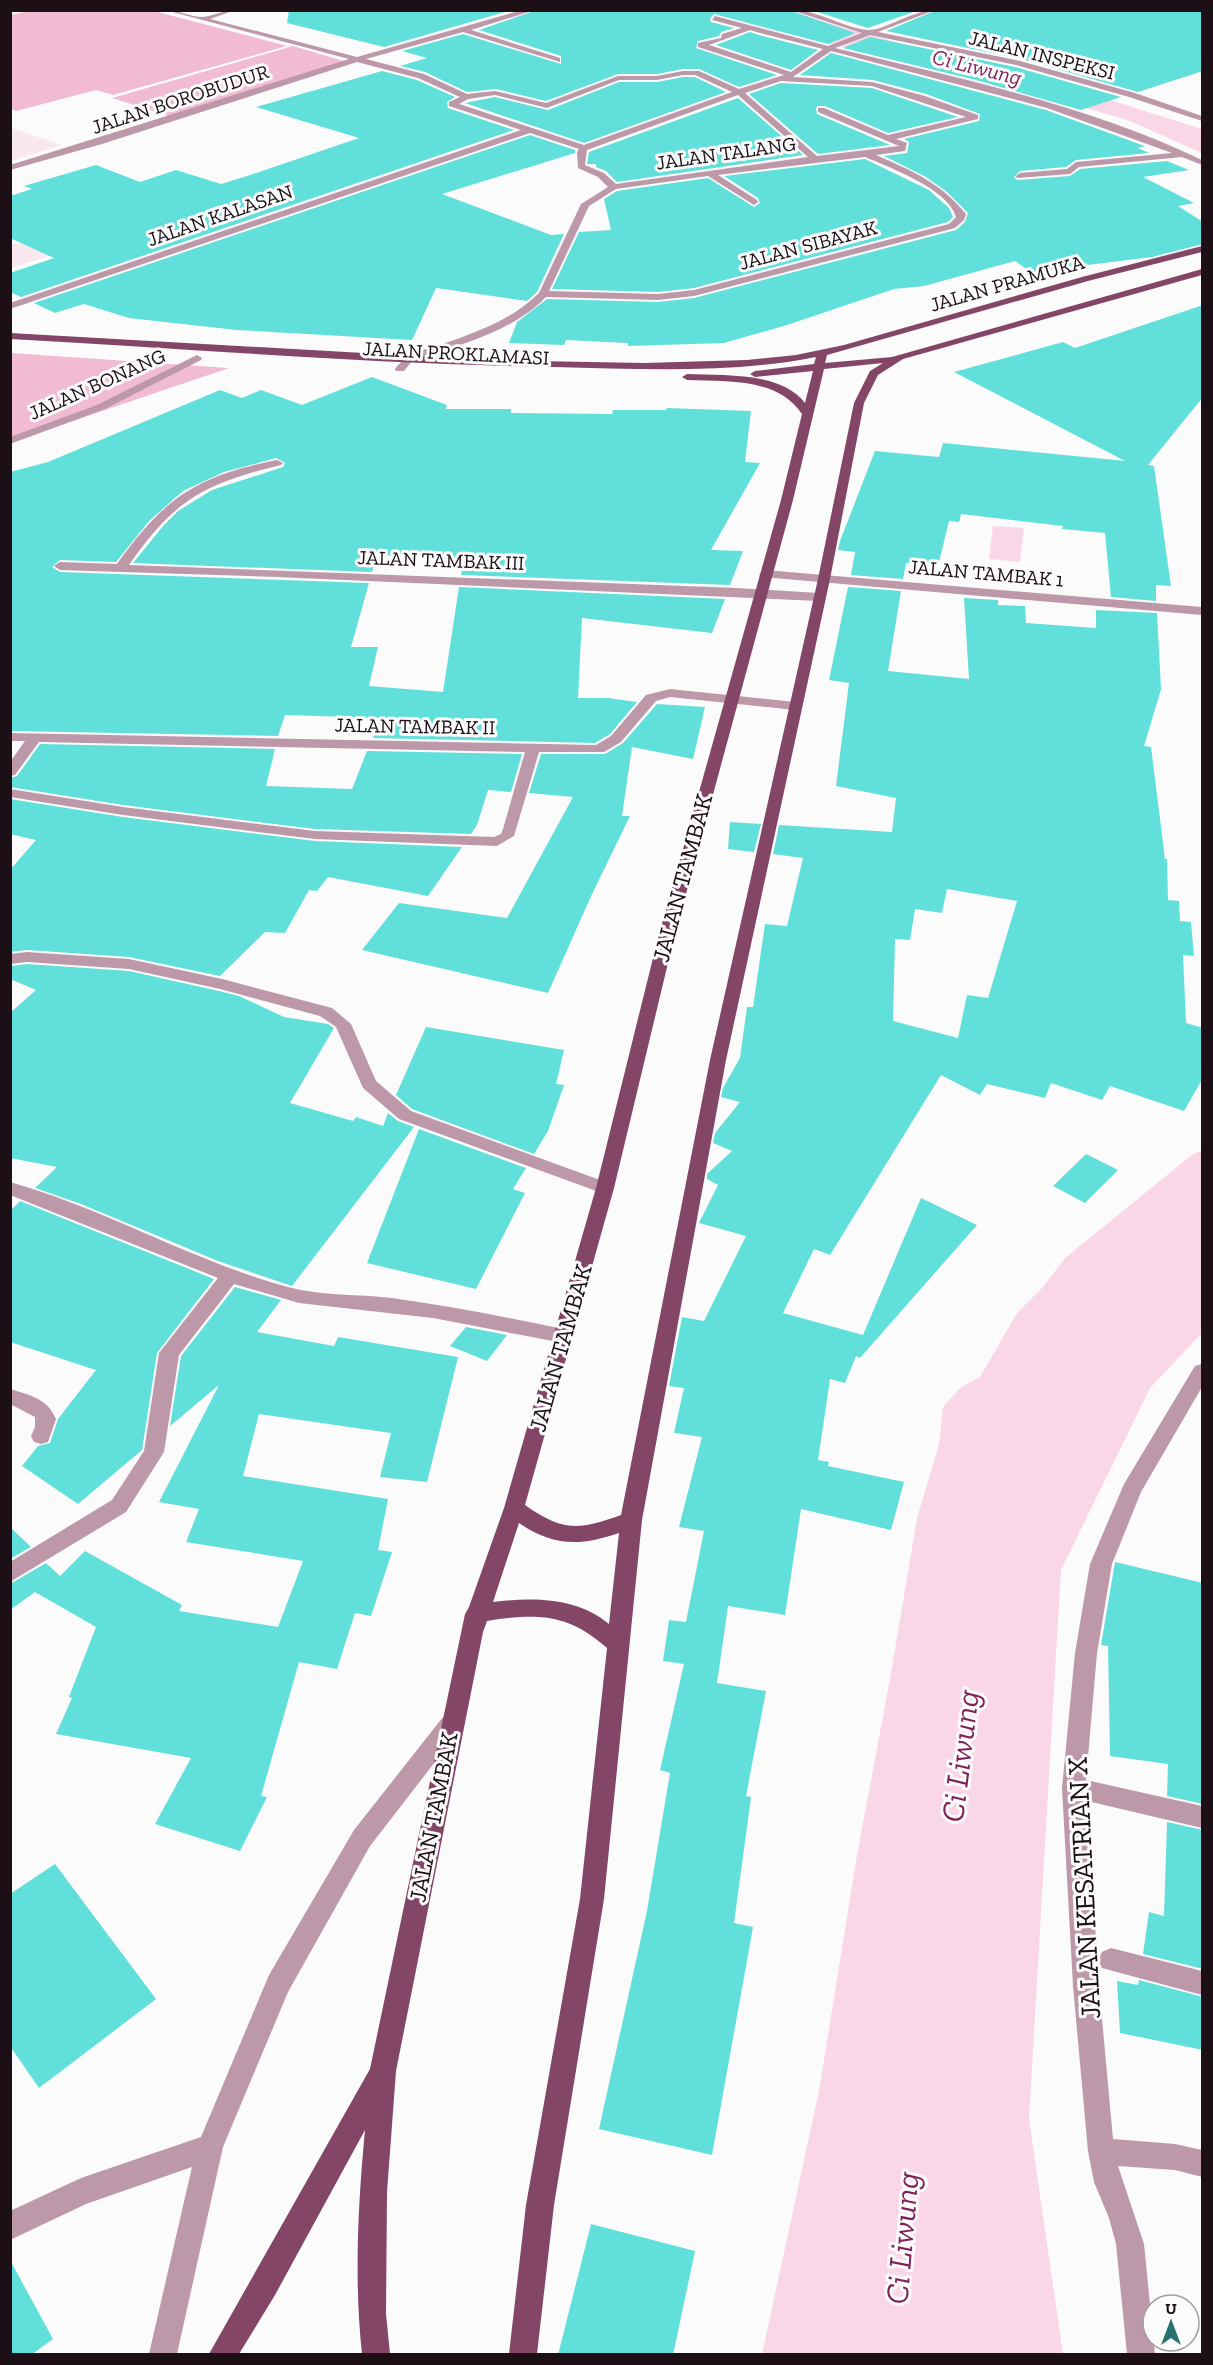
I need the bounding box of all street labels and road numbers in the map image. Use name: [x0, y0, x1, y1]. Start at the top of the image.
street label: JALAN INSPEKSI: [967, 25, 1117, 85]
street label: JALAN BOROBUDUR: [89, 59, 272, 139]
street label: JALAN TALANG: [655, 131, 797, 175]
street label: JALAN KALASAN: [144, 179, 296, 251]
street label: JALAN SIBAYAK: [737, 215, 880, 275]
street label: JALAN PRAMUKA: [927, 249, 1088, 316]
street label: JALAN PROKLAMASI: [362, 336, 550, 370]
street label: JALAN BONANG: [25, 343, 169, 425]
street label: JALAN TAMBAK III: [357, 545, 525, 575]
street label: JALAN TAMBAK 1: [907, 554, 1065, 592]
street label: JALAN TAMBAK II: [334, 713, 496, 739]
street label: JALAN TAMBAK: [646, 790, 718, 965]
street label: JALAN TAMBAK: [522, 1261, 598, 1435]
street label: JALAN TAMBAK: [402, 1729, 464, 1904]
street label: JALAN KESATRIAN X: [1061, 1756, 1107, 2020]

